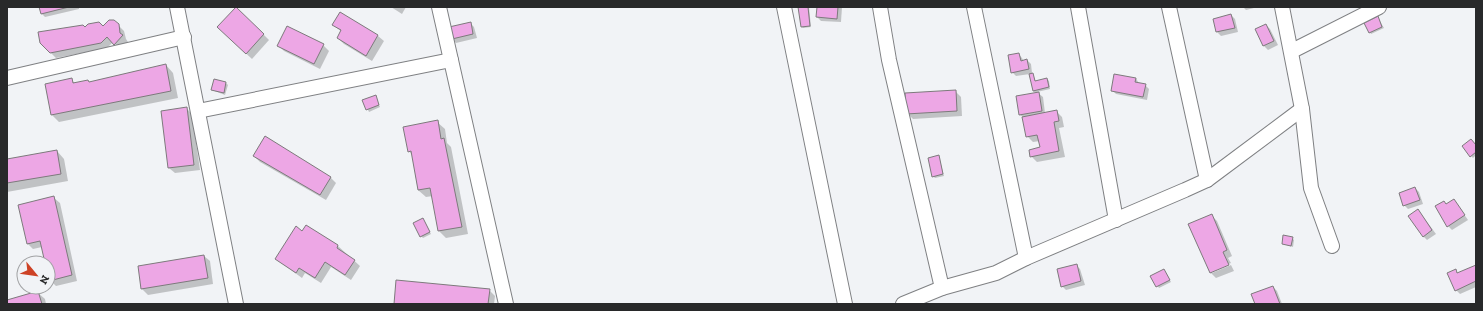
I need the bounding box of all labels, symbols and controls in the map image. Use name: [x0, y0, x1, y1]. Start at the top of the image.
north arrow: [16, 255, 56, 295]
text: N: [36, 273, 52, 287]

